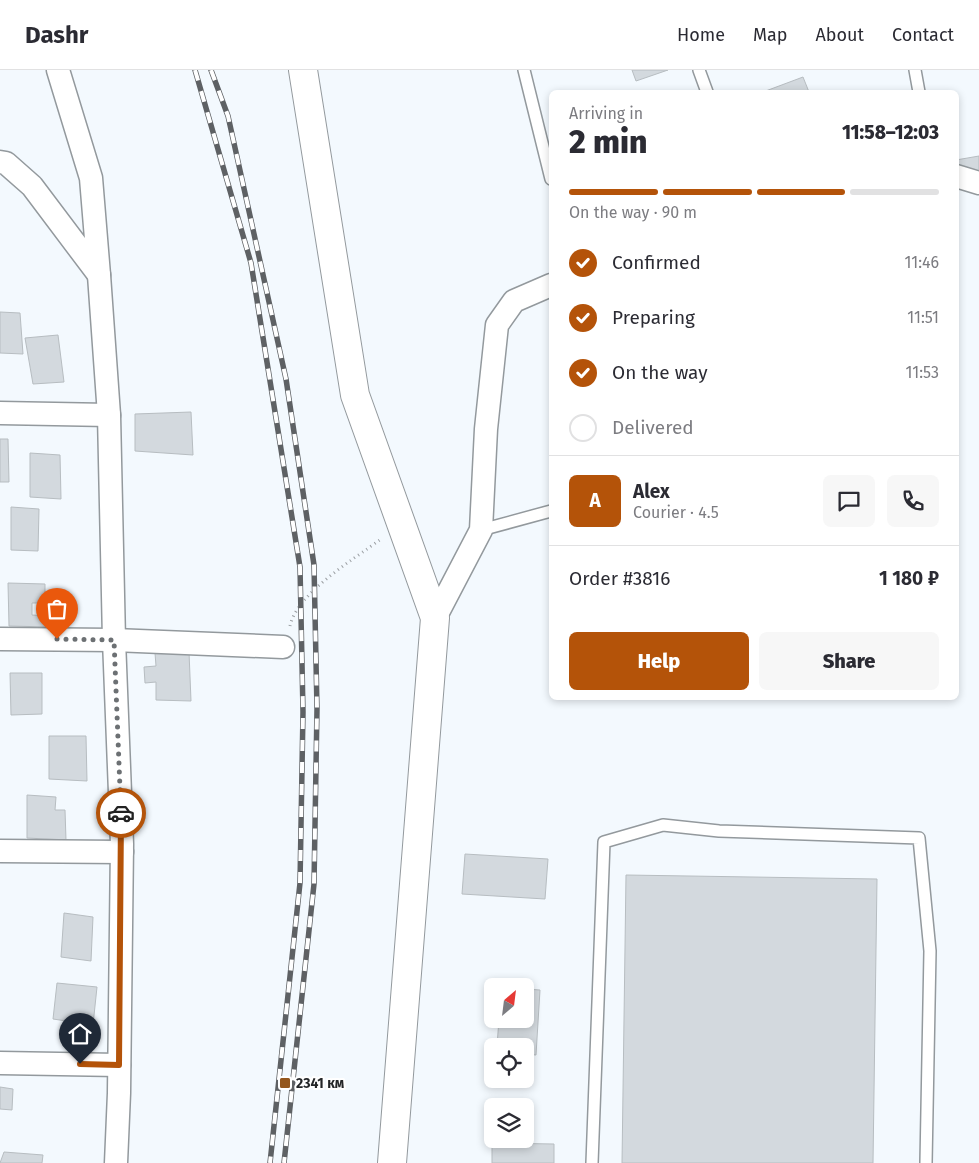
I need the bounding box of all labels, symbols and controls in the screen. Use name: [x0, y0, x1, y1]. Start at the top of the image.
text: Dashr: [25, 21, 88, 49]
text: Home: [677, 24, 725, 46]
text: Map: [753, 24, 787, 46]
text: About: [815, 24, 864, 46]
text: Contact: [892, 24, 954, 46]
text: Arriving in: [569, 104, 643, 123]
text: 11:58–12:03: [842, 121, 939, 144]
text: 2 min: [569, 123, 647, 161]
text: On the way · 90 m: [569, 203, 697, 222]
icon: check: [569, 249, 597, 277]
text: Confirmed: [612, 251, 701, 274]
text: 11:46: [905, 253, 939, 272]
icon: check: [569, 304, 597, 332]
text: Preparing: [612, 306, 695, 329]
text: 11:51: [907, 308, 939, 327]
icon: check: [569, 359, 597, 387]
text: On the way: [612, 361, 708, 384]
text: 11:53: [906, 363, 939, 382]
text: Delivered: [612, 416, 694, 439]
button: chat: [823, 475, 875, 527]
button: phone: [887, 475, 939, 527]
text: Alex: [633, 480, 670, 503]
text: A: [589, 489, 601, 512]
text: Courier · 4.5: [633, 503, 719, 522]
text: Order #3816: [569, 567, 670, 590]
text: 1 180 ₽: [879, 567, 939, 590]
pin: [36, 588, 78, 639]
icon: bag: [43, 595, 71, 623]
button: Help: [569, 632, 749, 690]
button: Share: [759, 632, 939, 690]
courier: [96, 788, 146, 838]
icon: car: [107, 799, 135, 827]
north arrow: [484, 978, 534, 1028]
map controls: [484, 978, 534, 1148]
pin: [59, 1013, 101, 1064]
icon: home: [66, 1020, 94, 1048]
button: locate: [484, 1038, 534, 1088]
place label: 2341 км: [296, 1075, 344, 1092]
marker: 2341 км: [278, 1076, 292, 1090]
button: layers: [484, 1098, 534, 1148]

